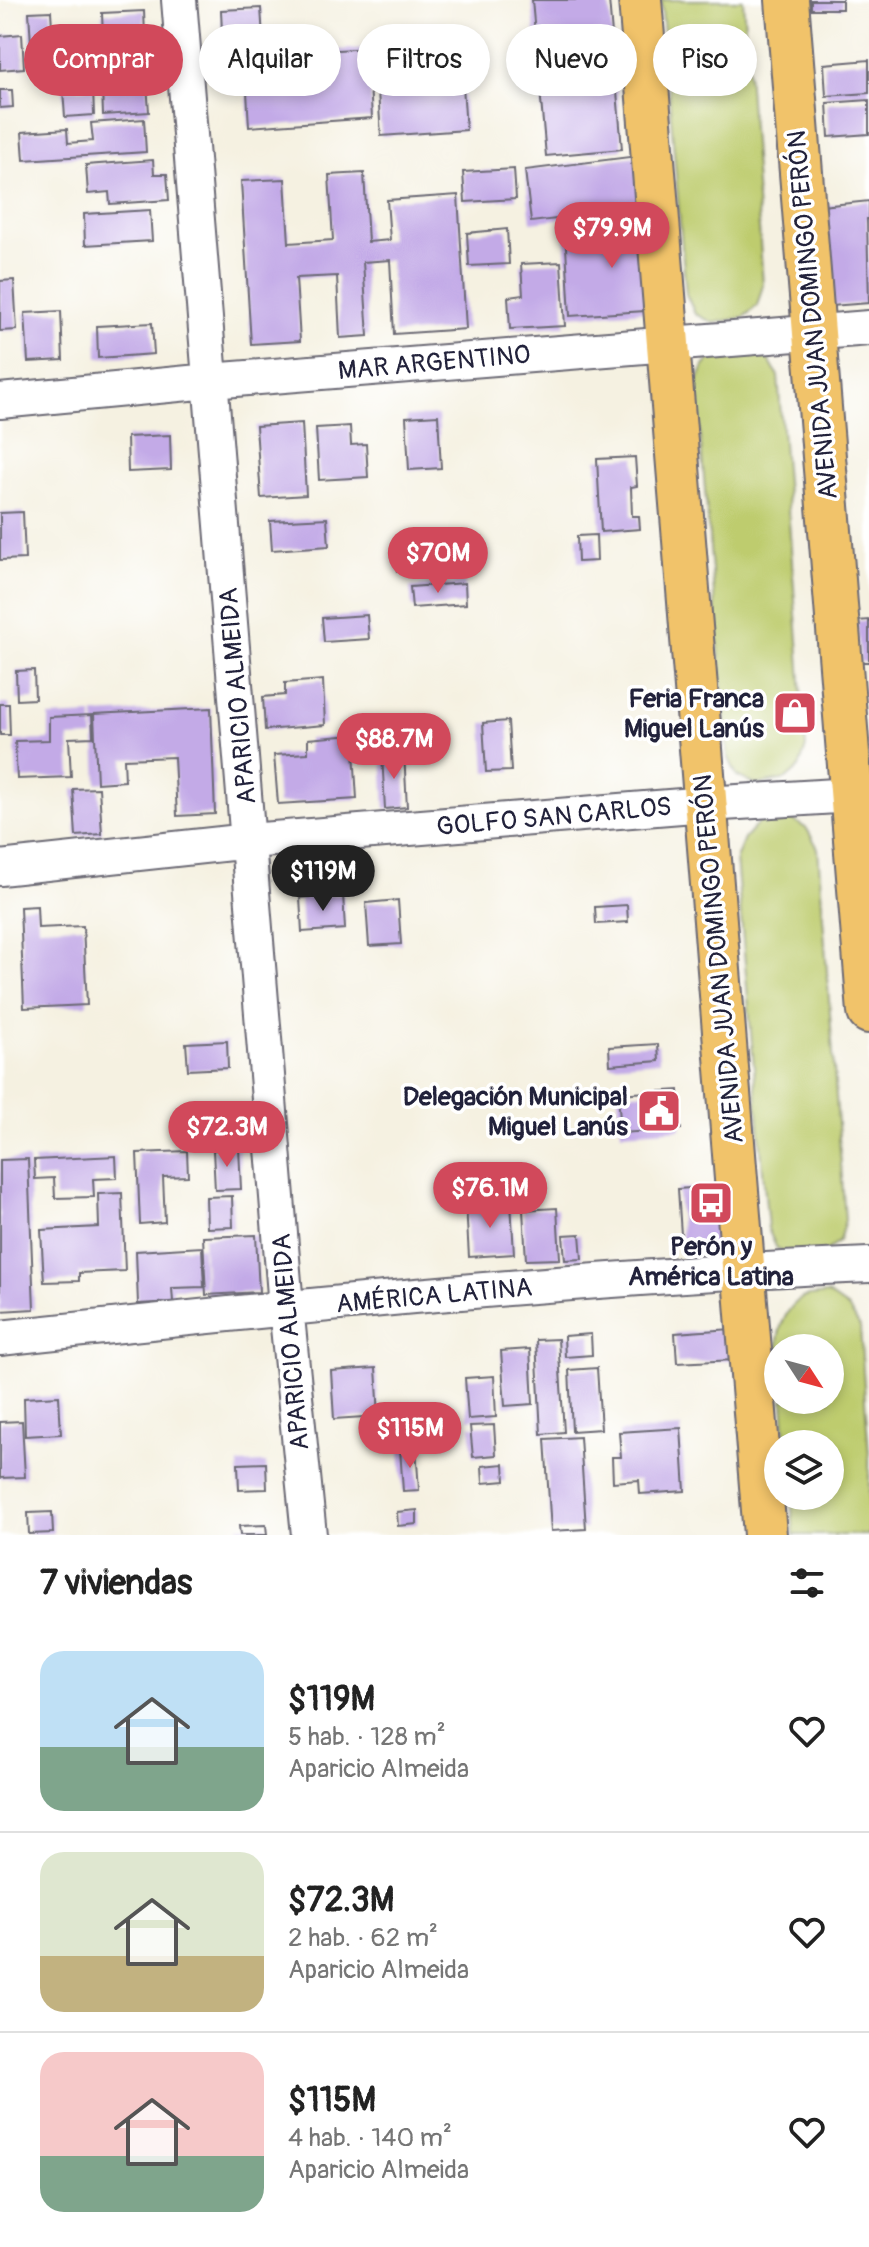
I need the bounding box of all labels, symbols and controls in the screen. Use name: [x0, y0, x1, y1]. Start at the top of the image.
chip: Comprar: [24, 24, 183, 96]
chip: Alquilar: [199, 24, 341, 96]
chip: Filtros: [357, 24, 490, 96]
chip: Nuevo: [506, 24, 637, 96]
chip: Piso: [653, 24, 757, 96]
street label: AVENIDA JUAN DOMINGO PERÓN: [780, 129, 845, 501]
pin: $79.9M: [547, 202, 677, 270]
text: $79.9M: [572, 212, 652, 244]
street label: MAR ARGENTINO: [337, 339, 532, 387]
pin: $70M: [391, 527, 485, 595]
text: $70M: [406, 537, 470, 569]
street label: APARICIO ALMEIDA: [213, 586, 263, 806]
place label: Feria Franca Miguel Lanús: [624, 683, 764, 745]
shop icon: Feria Franca Miguel Lanús: [771, 689, 819, 737]
pin: $88.7M: [329, 713, 459, 781]
text: $88.7M: [355, 723, 433, 755]
street label: AVENIDA JUAN DOMINGO PERÓN: [686, 773, 751, 1145]
street label: GOLFO SAN CARLOS: [435, 791, 673, 843]
pin: $119M: [267, 845, 379, 913]
text: $119M: [290, 855, 356, 887]
place label: Delegación Municipal Miguel Lanús: [403, 1081, 628, 1143]
public building icon: Delegación Municipal Miguel Lanús: [635, 1087, 683, 1135]
pin: $72.3M: [162, 1101, 292, 1169]
text: $72.3M: [186, 1111, 268, 1143]
pin: $76.1M: [425, 1162, 555, 1230]
text: $76.1M: [451, 1172, 529, 1204]
bus stop icon: Perón y América Latina: [687, 1179, 735, 1227]
place label: Perón y América Latina: [628, 1231, 794, 1293]
street label: APARICIO ALMEIDA: [266, 1232, 316, 1452]
street label: AMÉRICA LATINA: [335, 1271, 534, 1321]
north arrow: [764, 1334, 844, 1414]
map controls: [764, 1334, 844, 1510]
pin: $115M: [354, 1402, 466, 1470]
text: $115M: [376, 1412, 444, 1444]
button: layers: [764, 1430, 844, 1510]
icon: filters: [785, 1561, 829, 1605]
text: 7 viviendas: [40, 1562, 192, 1605]
text: $119M: [288, 1678, 375, 1721]
icon: home: [104, 1683, 200, 1779]
icon: heart: [785, 1709, 829, 1753]
text: 5 hab. · 128 m²: [288, 1721, 446, 1753]
text: Aparicio Almeida: [288, 1753, 469, 1785]
text: $72.3M: [288, 1879, 394, 1922]
icon: home: [104, 1884, 200, 1980]
icon: heart: [785, 1910, 829, 1954]
text: 2 hab. · 62 m²: [288, 1922, 438, 1954]
text: Aparicio Almeida: [288, 1954, 469, 1986]
text: $115M: [288, 2079, 376, 2122]
icon: home: [104, 2084, 200, 2180]
icon: heart: [785, 2110, 829, 2154]
text: 4 hab. · 140 m²: [288, 2122, 452, 2154]
text: Aparicio Almeida: [288, 2154, 469, 2186]

